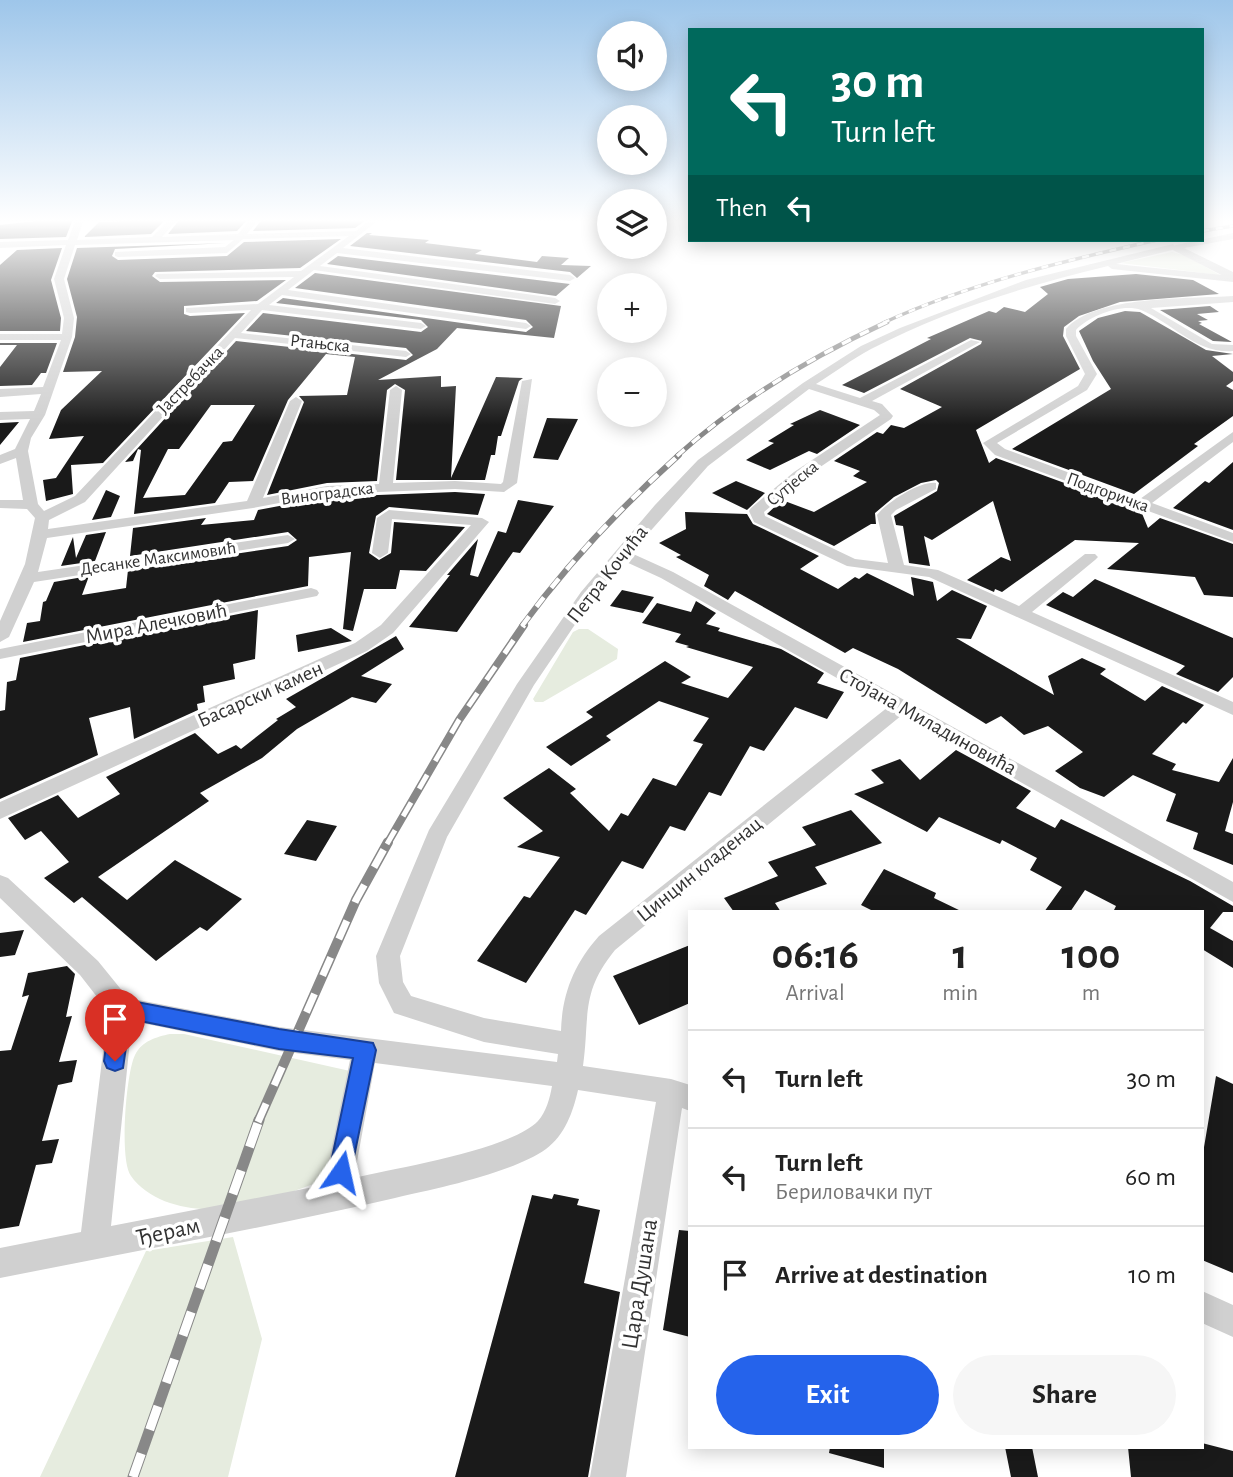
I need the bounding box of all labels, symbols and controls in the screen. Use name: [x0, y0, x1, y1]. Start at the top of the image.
map controls: [597, 21, 667, 427]
button: sound: [597, 21, 667, 91]
icon: left: [716, 56, 807, 147]
text: 30 m: [831, 58, 925, 107]
button: search: [597, 105, 667, 175]
text: Turn left: [831, 116, 935, 148]
button: layers: [597, 189, 667, 259]
icon: left: [781, 189, 819, 227]
text: Then: [716, 195, 767, 221]
button: +: [597, 273, 667, 343]
street label: Ртањска: [289, 332, 351, 356]
street label: Јастребачка: [153, 342, 227, 418]
button: −: [597, 357, 667, 427]
street label: Сутјеска: [763, 458, 822, 510]
street label: Подгоричка: [1064, 470, 1151, 516]
street label: Виноградска: [280, 479, 375, 509]
street label: Петра Кочића: [563, 521, 652, 627]
street label: Десанке Максимовић: [79, 539, 237, 579]
street label: Мира Алечковић: [83, 599, 229, 648]
street label: Басарски камен: [194, 657, 326, 732]
street label: Стојана Миладиновића: [835, 664, 1020, 779]
street label: Цинцин кладенац: [633, 813, 766, 926]
text: 06:16: [772, 934, 859, 976]
text: 1: [953, 934, 968, 976]
text: 100: [1062, 934, 1120, 976]
text: Arrival: [786, 982, 845, 1005]
text: min: [942, 982, 978, 1005]
text: m: [1082, 982, 1100, 1005]
pin: [85, 989, 145, 1061]
icon: arrive: [96, 1000, 134, 1038]
icon: left: [716, 1060, 754, 1098]
text: Turn left: [775, 1066, 863, 1092]
text: 30 m: [1126, 1066, 1176, 1092]
position arrow: [304, 1135, 378, 1209]
text: Turn left: [775, 1150, 863, 1176]
icon: left: [716, 1158, 754, 1196]
text: 60 m: [1125, 1164, 1176, 1190]
text: Бериловачки пут: [775, 1181, 932, 1204]
street label: Ђерам: [134, 1214, 202, 1250]
street label: Цара Душана: [618, 1217, 662, 1351]
icon: arrive: [716, 1256, 754, 1294]
text: Arrive at destination: [775, 1262, 988, 1288]
text: 10 m: [1128, 1262, 1176, 1288]
button: Exit: [716, 1355, 939, 1435]
button: Share: [953, 1355, 1176, 1435]

